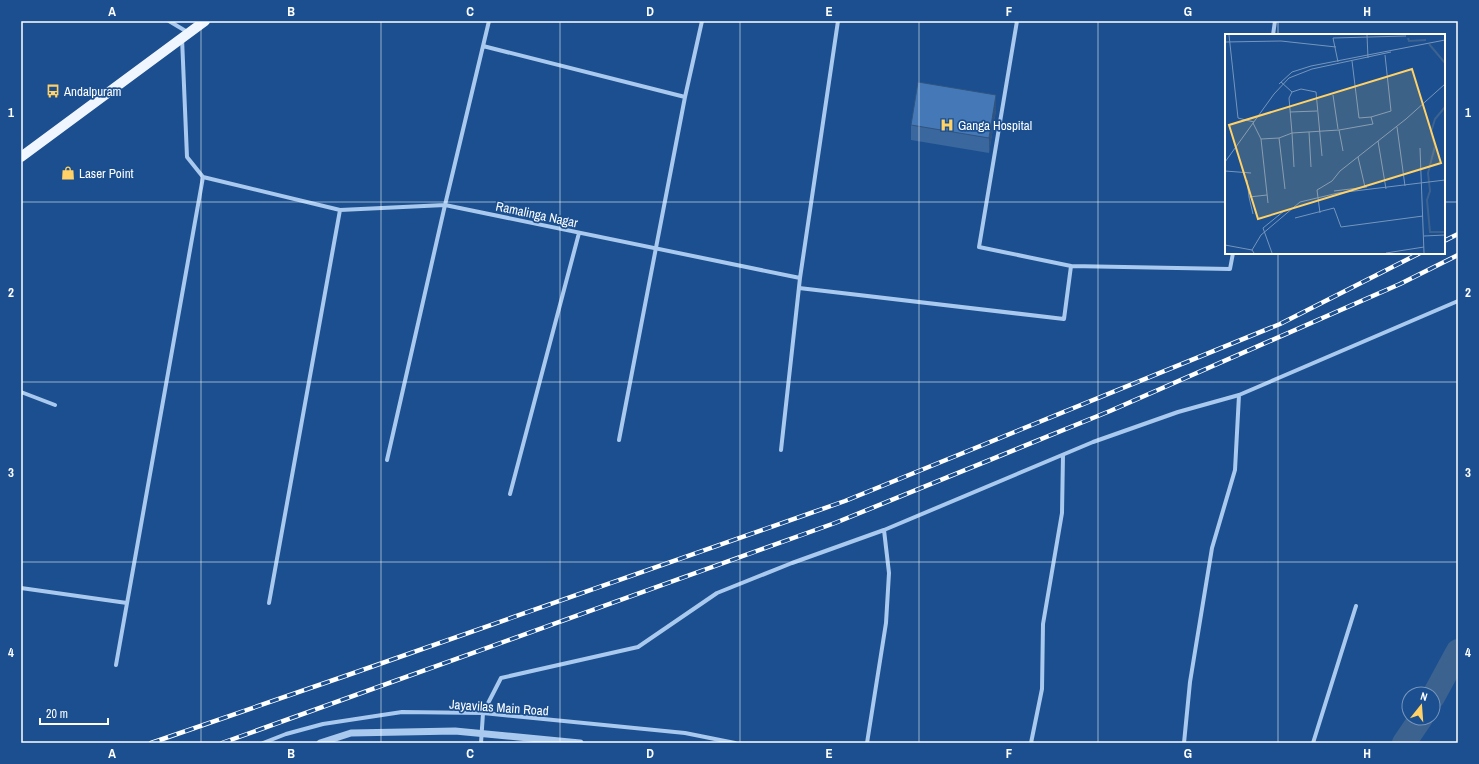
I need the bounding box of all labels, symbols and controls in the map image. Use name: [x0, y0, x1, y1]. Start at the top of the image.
text: A: [108, 3, 116, 20]
text: B: [287, 3, 295, 20]
text: C: [466, 3, 474, 20]
text: D: [646, 3, 654, 20]
text: E: [825, 3, 833, 20]
text: F: [1006, 3, 1013, 20]
text: G: [1184, 3, 1192, 20]
text: H: [1363, 3, 1371, 20]
inset map: [1225, 34, 1445, 254]
bus stop icon: Andalpuram: [45, 83, 61, 99]
place label: Andalpuram: [63, 83, 122, 100]
text: 1: [8, 104, 14, 121]
text: 1: [1465, 104, 1471, 121]
hospital icon: Ganga Hospital: [939, 117, 955, 133]
place label: Ganga Hospital: [958, 117, 1032, 134]
shop icon: Laser Point: [60, 165, 76, 181]
place label: Laser Point: [79, 165, 134, 182]
street label: Ramalinga Nagar: [494, 197, 580, 232]
text: 2: [8, 284, 14, 301]
text: 2: [1465, 284, 1471, 301]
text: 3: [8, 464, 14, 481]
text: 3: [1465, 464, 1471, 481]
text: 4: [8, 644, 14, 661]
text: 4: [1465, 644, 1471, 661]
north arrow: [1401, 686, 1441, 726]
text: N: [1419, 689, 1429, 704]
street label: Jayavilas Main Road: [449, 696, 549, 719]
scale bar: [40, 700, 108, 726]
text: 20 m: [46, 706, 68, 722]
text: A: [108, 745, 116, 762]
text: B: [287, 745, 295, 762]
text: C: [466, 745, 474, 762]
text: D: [646, 745, 654, 762]
text: E: [825, 745, 833, 762]
text: F: [1006, 745, 1013, 762]
text: G: [1184, 745, 1192, 762]
text: H: [1363, 745, 1371, 762]

